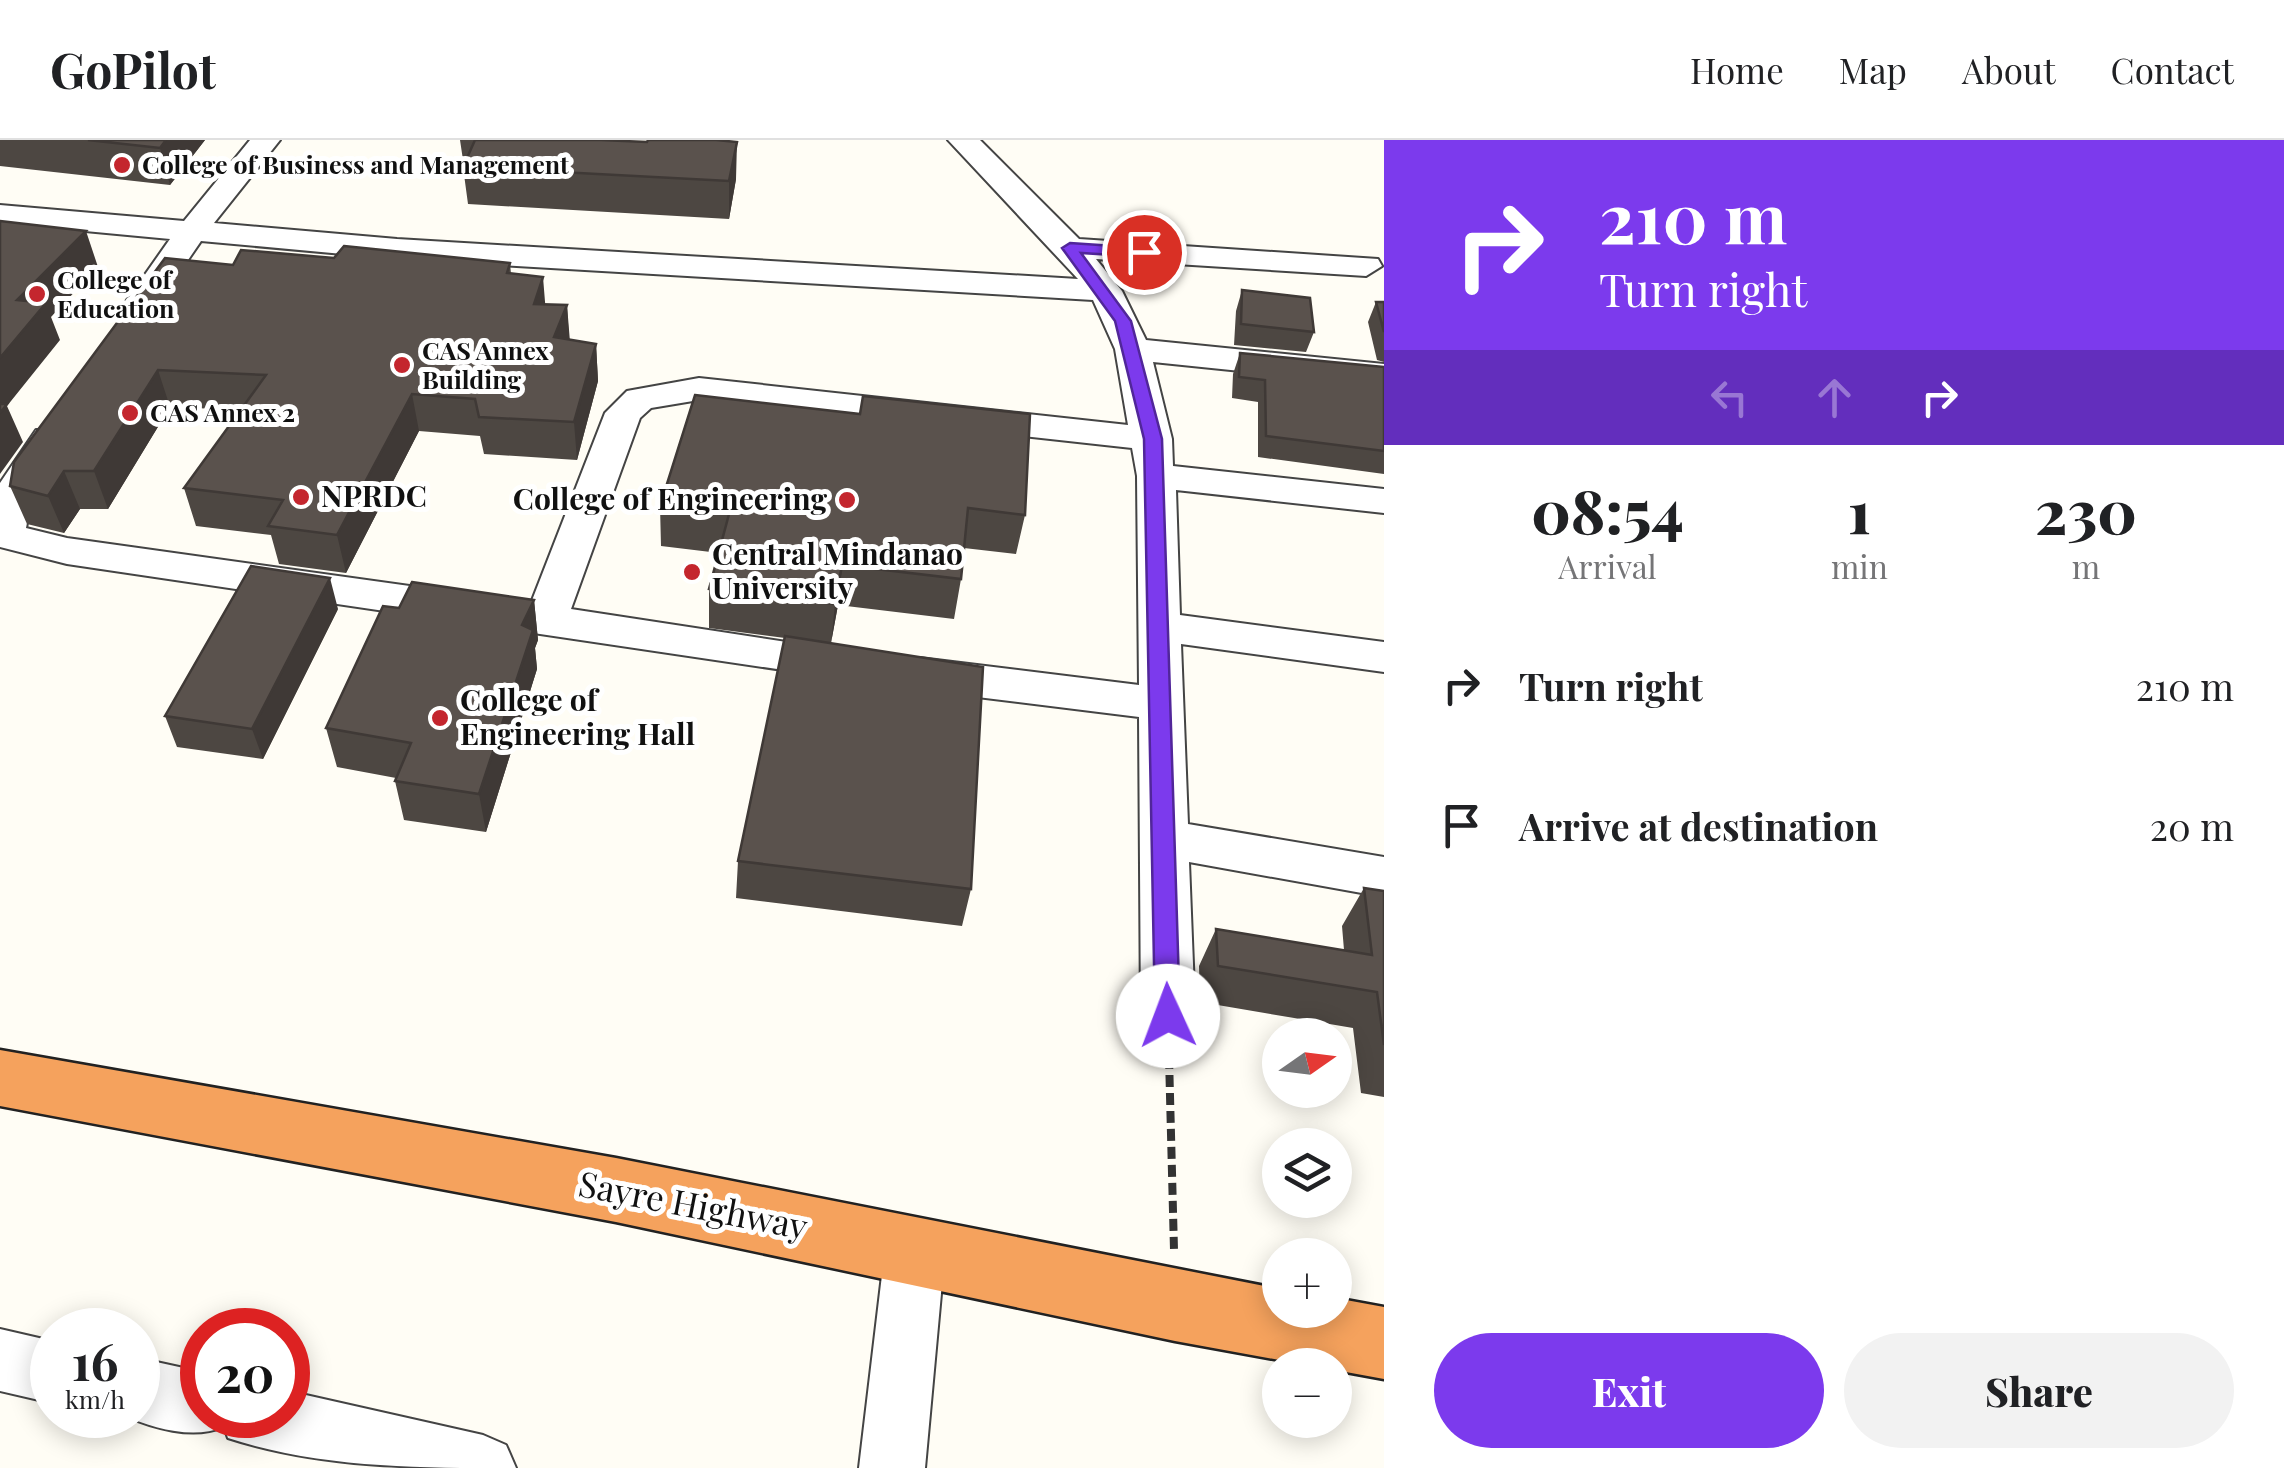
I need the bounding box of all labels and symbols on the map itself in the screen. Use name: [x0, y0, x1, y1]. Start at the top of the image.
place label: College of Business and Management: [142, 147, 569, 180]
marker: College of Business and Management: [111, 154, 133, 176]
pin: [1102, 210, 1187, 295]
place label: College of Education: [57, 262, 175, 324]
marker: College of Education: [26, 283, 48, 305]
place label: CAS Annex Building: [422, 333, 549, 395]
marker: CAS Annex Building: [391, 354, 413, 376]
place label: CAS Annex 2: [150, 395, 295, 428]
marker: CAS Annex 2: [119, 402, 141, 424]
place label: NPRDC: [321, 475, 427, 515]
place label: College of Engineering: [513, 478, 827, 518]
marker: NPRDC: [290, 486, 312, 508]
marker: College of Engineering: [836, 489, 858, 511]
place label: Central Mindanao University: [712, 533, 963, 607]
marker: Central Mindanao University: [681, 561, 703, 583]
place label: College of Engineering Hall: [460, 679, 695, 753]
marker: College of Engineering Hall: [429, 707, 451, 729]
position arrow: [1116, 964, 1220, 1068]
north arrow: [1262, 1018, 1352, 1108]
street label: Sayre Highway: [575, 1158, 812, 1249]
speed limit sign: 20: [180, 1308, 310, 1438]

